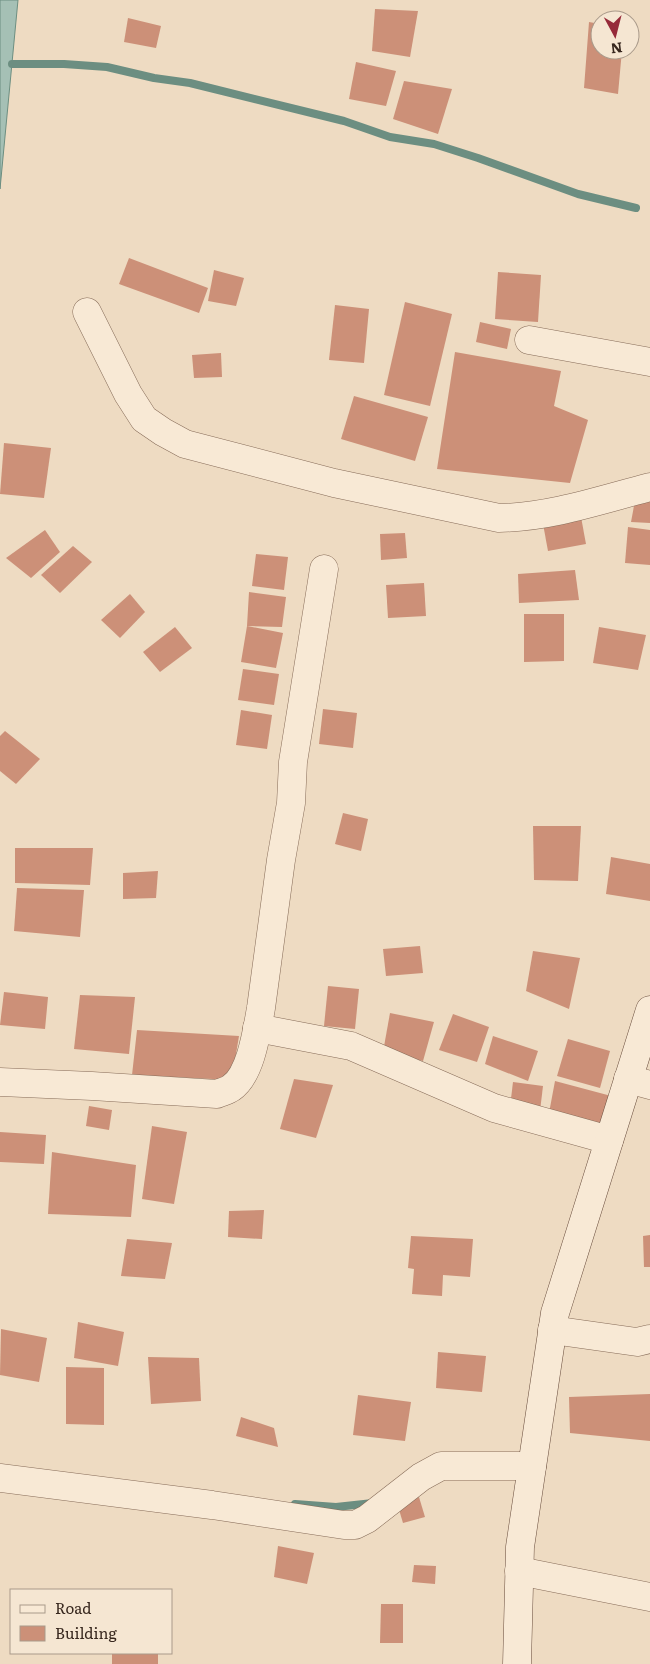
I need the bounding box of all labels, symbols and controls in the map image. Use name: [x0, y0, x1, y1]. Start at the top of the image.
north arrow: [590, 10, 640, 60]
text: N: [609, 38, 624, 60]
legend: [10, 1589, 172, 1654]
text: Road: [55, 1596, 91, 1619]
text: Building: [55, 1621, 117, 1644]

